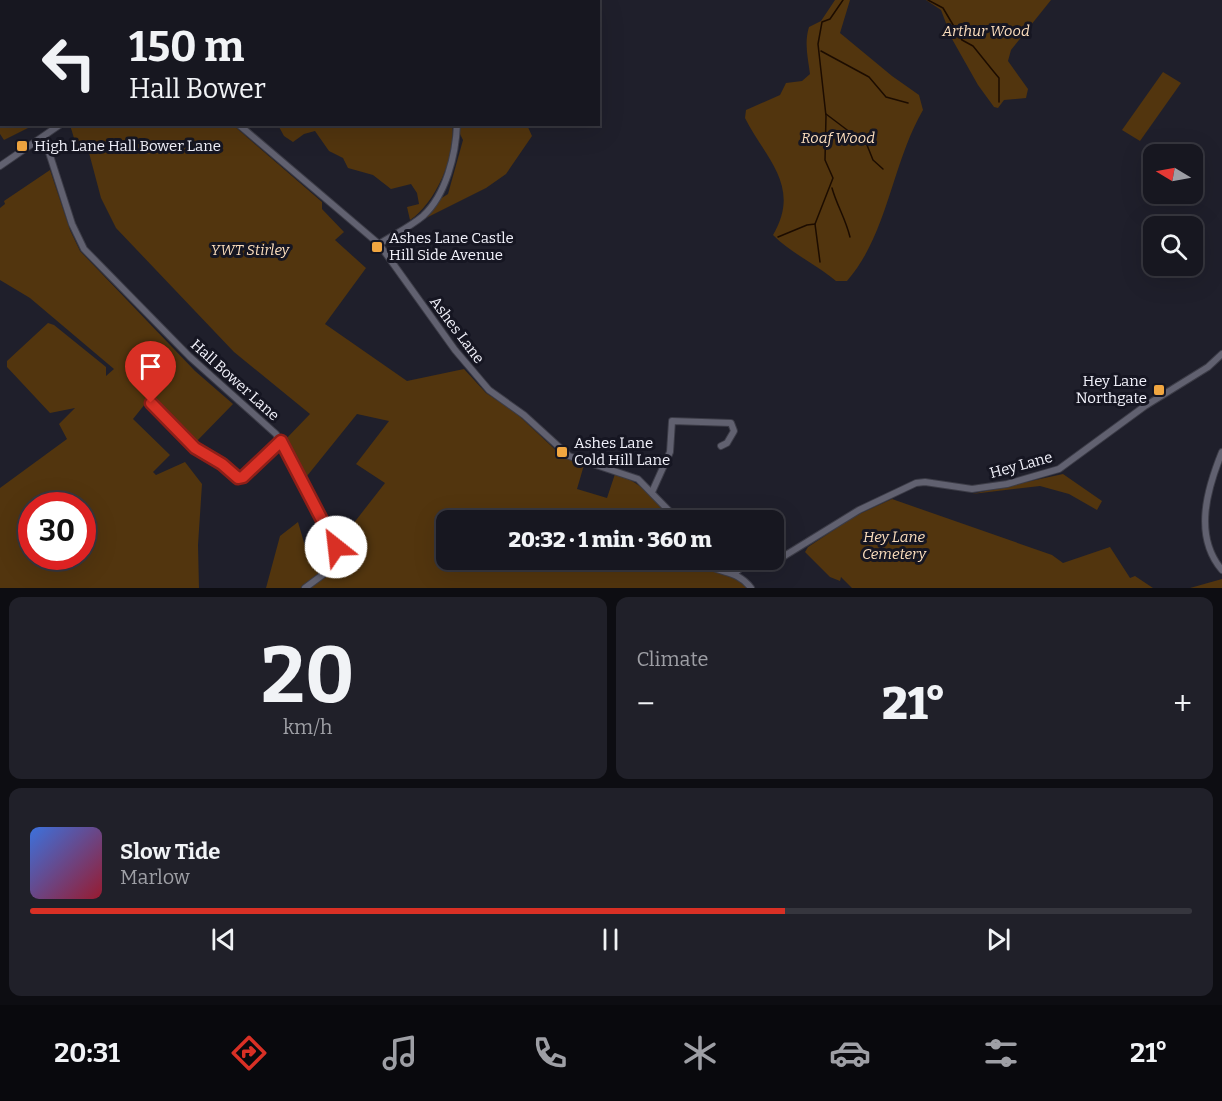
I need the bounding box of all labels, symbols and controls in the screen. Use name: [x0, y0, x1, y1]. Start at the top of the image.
text: 150 m: [129, 22, 244, 72]
park label: Arthur Wood: [941, 22, 1030, 40]
icon: left: [30, 24, 108, 102]
text: Hall Bower: [129, 73, 266, 105]
park label: Roaf Wood: [801, 129, 875, 147]
place label: High Lane Hall Bower Lane: [34, 137, 221, 155]
marker: High Lane Hall Bower Lane: [15, 139, 29, 153]
north arrow: [1143, 144, 1203, 204]
map controls: [1143, 144, 1203, 276]
button: search: [1143, 216, 1203, 276]
place label: Ashes Lane Castle Hill Side Avenue: [389, 229, 514, 264]
marker: Ashes Lane Castle Hill Side Avenue: [370, 240, 384, 254]
park label: YWT Stirley: [211, 241, 291, 259]
street label: Ashes Lane: [426, 293, 488, 367]
street label: Hall Bower Lane: [187, 336, 283, 424]
pin: [125, 341, 176, 403]
icon: arrive: [134, 350, 167, 383]
place label: Hey Lane Northgate: [1076, 372, 1147, 407]
marker: Hey Lane Northgate: [1152, 383, 1166, 397]
place label: Ashes Lane Cold Hill Lane: [574, 434, 670, 469]
marker: Ashes Lane Cold Hill Lane: [555, 445, 569, 459]
street label: Hey Lane: [988, 448, 1054, 482]
speed limit sign: 30: [18, 492, 96, 570]
position arrow: [304, 515, 368, 579]
text: 20:32 · 1 min · 360 m: [508, 526, 712, 553]
park label: Hey Lane Cemetery: [862, 528, 927, 563]
text: 20: [261, 629, 354, 723]
text: Climate: [637, 647, 708, 671]
text: 21°: [882, 677, 946, 731]
text: −: [637, 684, 655, 724]
text: +: [1173, 684, 1192, 724]
text: km/h: [283, 715, 333, 739]
text: Slow Tide: [120, 838, 220, 865]
text: Marlow: [120, 865, 190, 889]
icon: previous: [207, 923, 240, 956]
icon: pause: [594, 923, 627, 956]
icon: next: [982, 923, 1015, 956]
icon: directions: [228, 1032, 270, 1074]
icon: music: [379, 1032, 421, 1074]
icon: phone: [529, 1032, 571, 1074]
icon: climate: [679, 1032, 721, 1074]
icon: car: [829, 1032, 871, 1074]
icon: filters: [980, 1032, 1022, 1074]
text: 20:31: [54, 1037, 120, 1069]
text: 21°: [1130, 1037, 1168, 1069]

